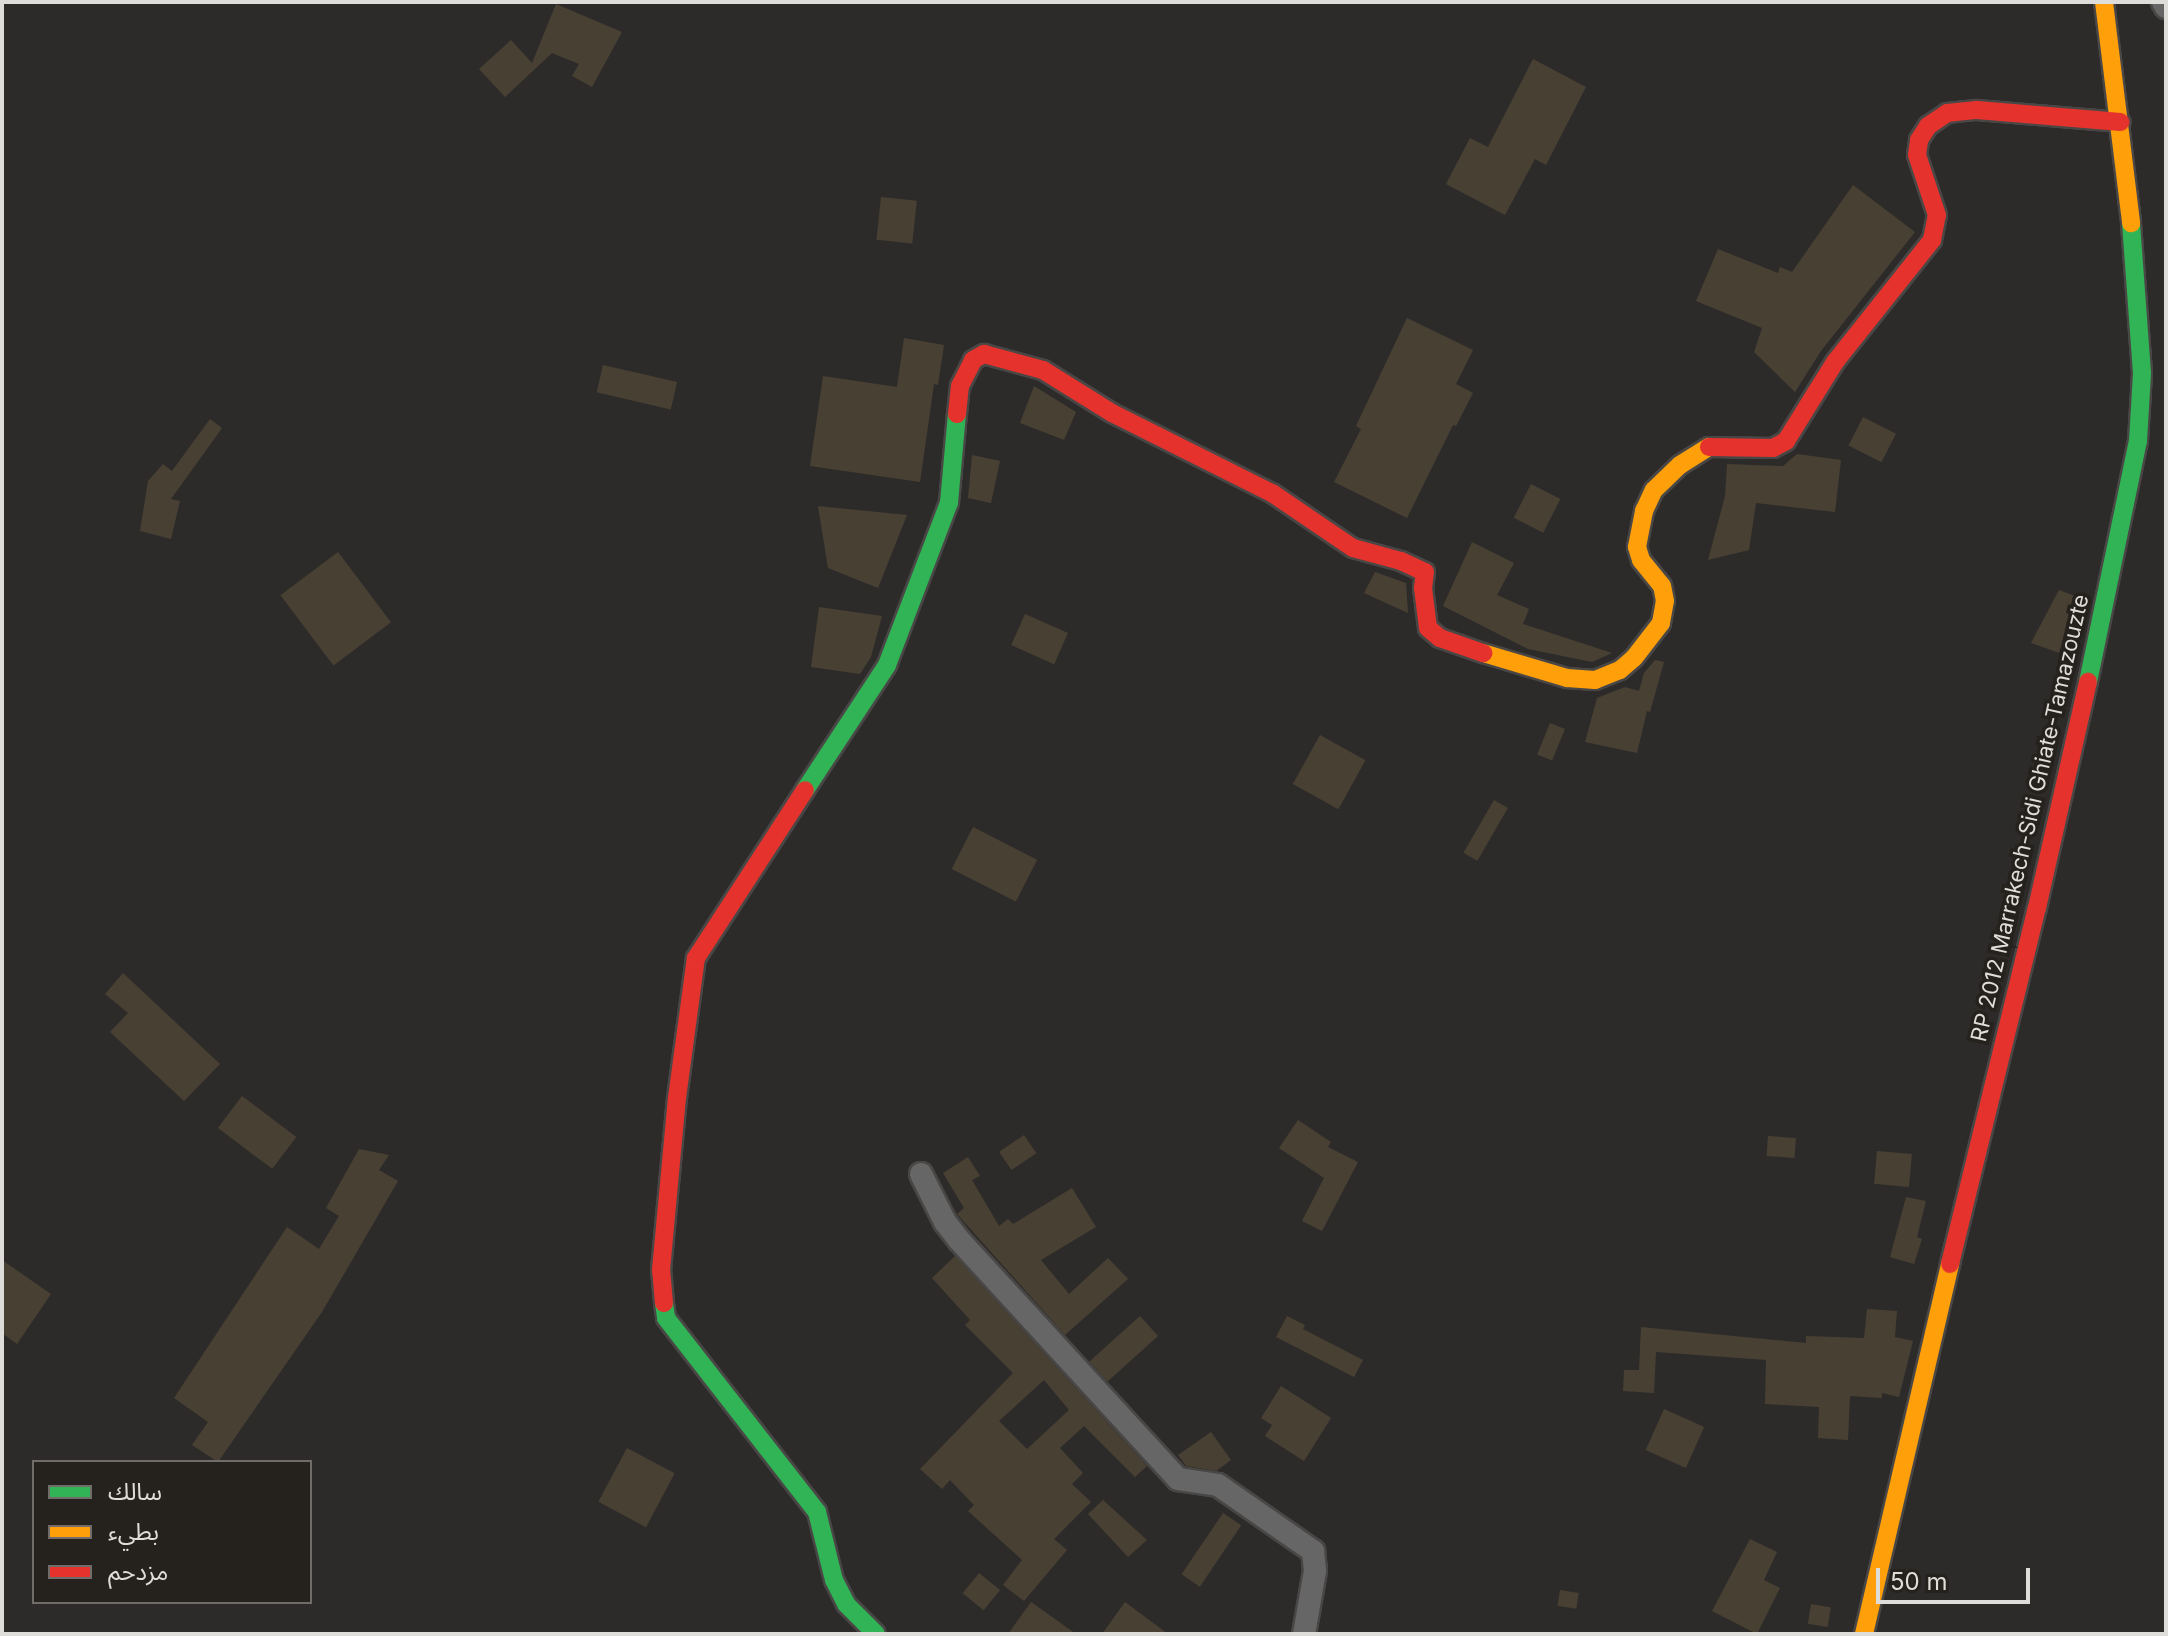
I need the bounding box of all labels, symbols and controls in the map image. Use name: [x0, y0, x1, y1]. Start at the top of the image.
street label: RP 2012 Marrakech-Sidi Ghiate-Tamazouzte: [1966, 592, 2094, 1044]
legend: [32, 1460, 312, 1604]
text: سالك: [108, 1477, 162, 1506]
text: بطيء: [108, 1517, 159, 1546]
scale bar: [1880, 1552, 2034, 1602]
text: مزدحم: [108, 1557, 168, 1586]
text: 50 m: [1890, 1567, 1948, 1596]

